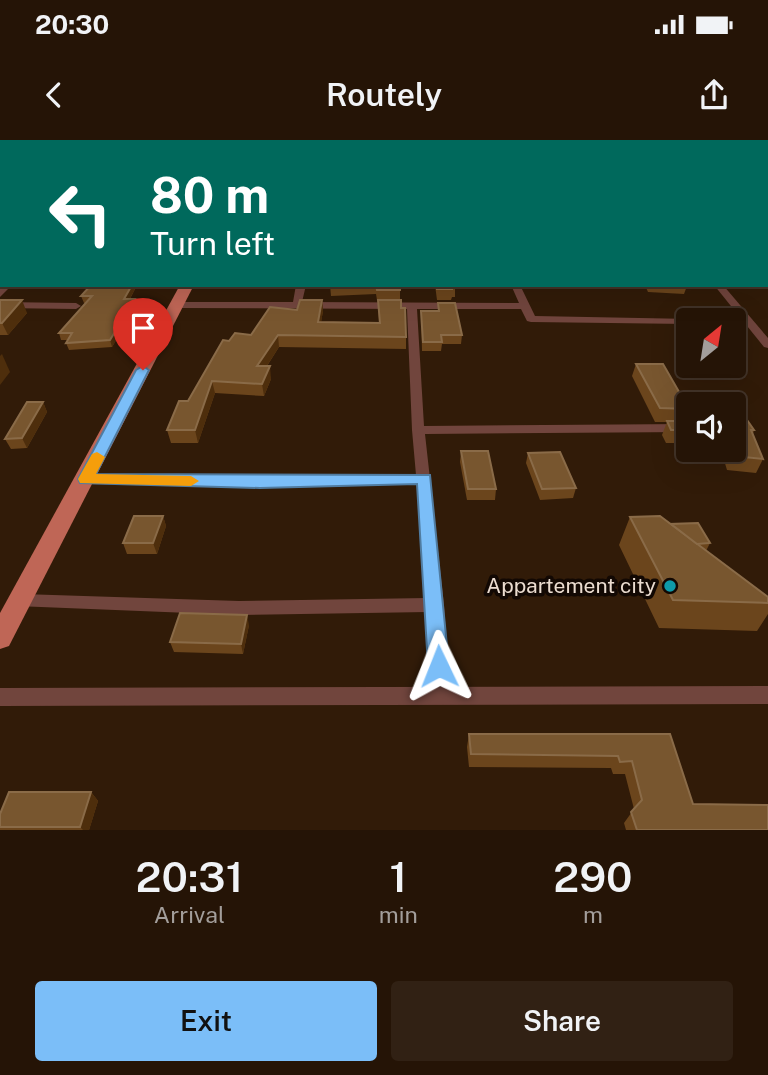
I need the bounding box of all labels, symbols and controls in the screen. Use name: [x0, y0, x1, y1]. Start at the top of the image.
text: 20:30: [35, 9, 109, 40]
icon: back: [35, 76, 73, 114]
text: Routely: [326, 76, 442, 113]
icon: share: [695, 76, 733, 114]
text: 80 m: [150, 166, 269, 224]
icon: left: [35, 168, 126, 259]
text: Turn left: [150, 225, 275, 262]
pin: [113, 298, 173, 370]
north arrow: [676, 308, 746, 378]
map controls: [676, 308, 746, 462]
icon: arrive: [124, 309, 162, 347]
button: sound: [676, 392, 746, 462]
place label: Appartement city: [486, 573, 656, 598]
marker: Appartement city: [662, 578, 678, 594]
position arrow: [402, 629, 476, 703]
text: 20:31: [136, 852, 243, 901]
text: 1: [389, 852, 407, 901]
text: 290: [553, 852, 632, 901]
text: Arrival: [154, 901, 225, 928]
text: min: [379, 901, 418, 928]
text: m: [583, 901, 603, 928]
button: Exit: [35, 981, 377, 1061]
button: Share: [391, 981, 733, 1061]

